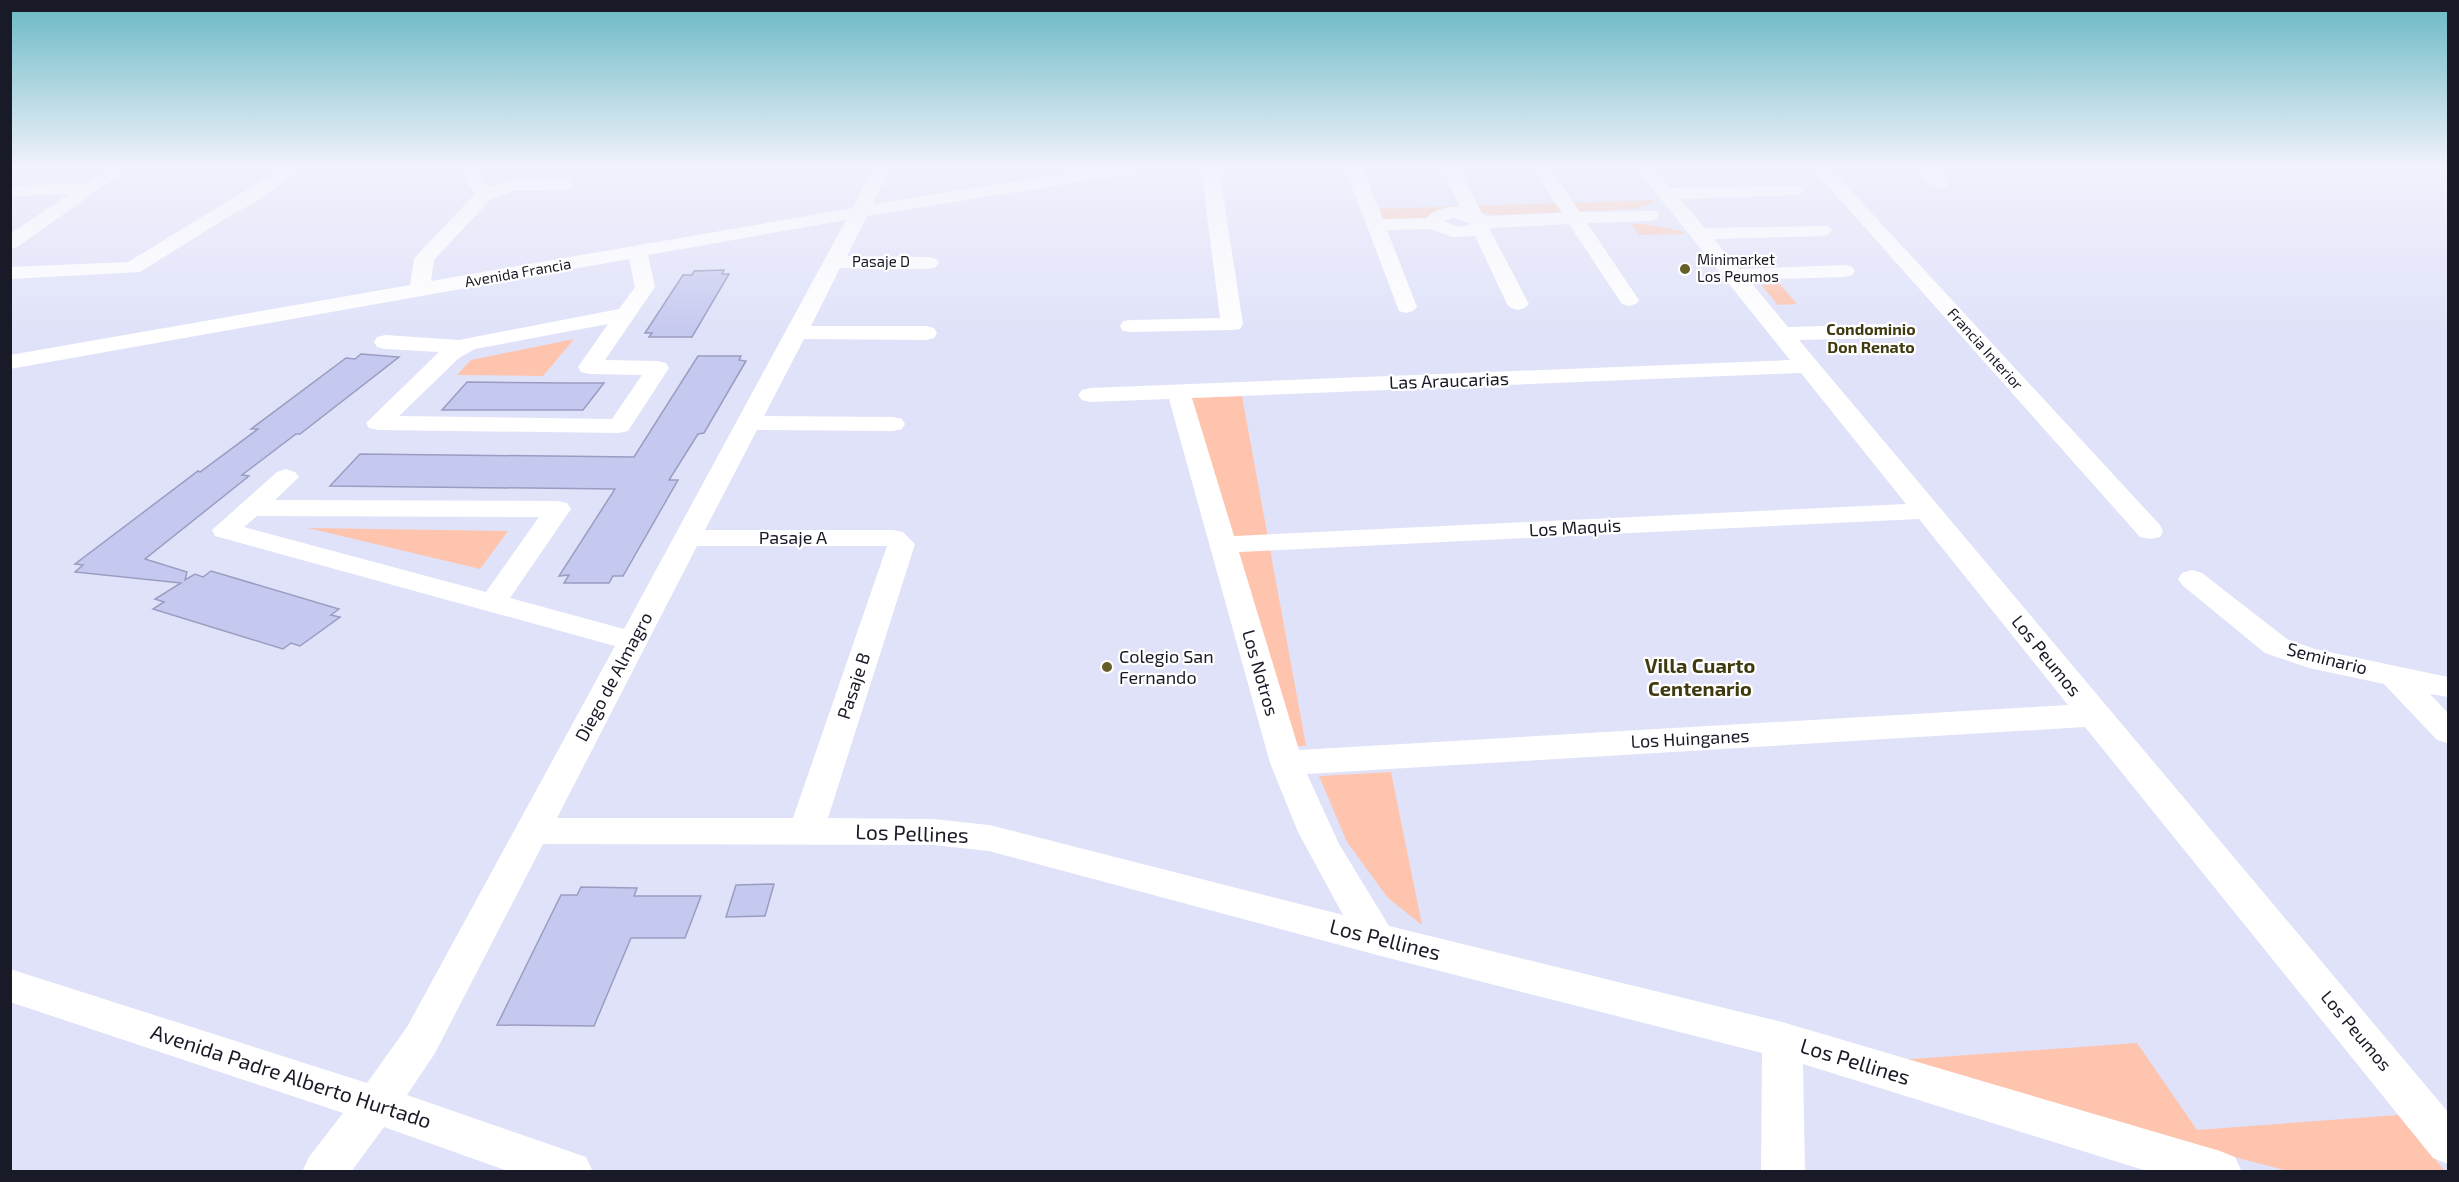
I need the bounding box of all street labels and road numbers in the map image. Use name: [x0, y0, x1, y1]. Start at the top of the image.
street label: Pasaje D: [852, 252, 910, 271]
street label: Avenida Francia: [463, 254, 572, 290]
street label: Francia Interior: [1944, 304, 2027, 393]
street label: Las Araucarias: [1389, 367, 1509, 393]
street label: Los Maquis: [1528, 514, 1622, 540]
street label: Pasaje A: [759, 526, 828, 548]
street label: Diego de Almagro: [570, 608, 656, 745]
street label: Los Peumos: [2007, 610, 2086, 700]
street label: Los Notros: [1238, 627, 1284, 718]
street label: Seminario: [2285, 637, 2370, 679]
street label: Pasaje B: [832, 650, 874, 722]
street label: Los Huinganes: [1630, 724, 1750, 752]
street label: Los Pellines: [855, 818, 969, 847]
street label: Los Pellines: [1327, 913, 1443, 964]
street label: Los Peumos: [2317, 986, 2397, 1075]
street label: Avenida Padre Alberto Hurtado: [148, 1018, 435, 1133]
street label: Los Pellines: [1798, 1032, 1913, 1089]

